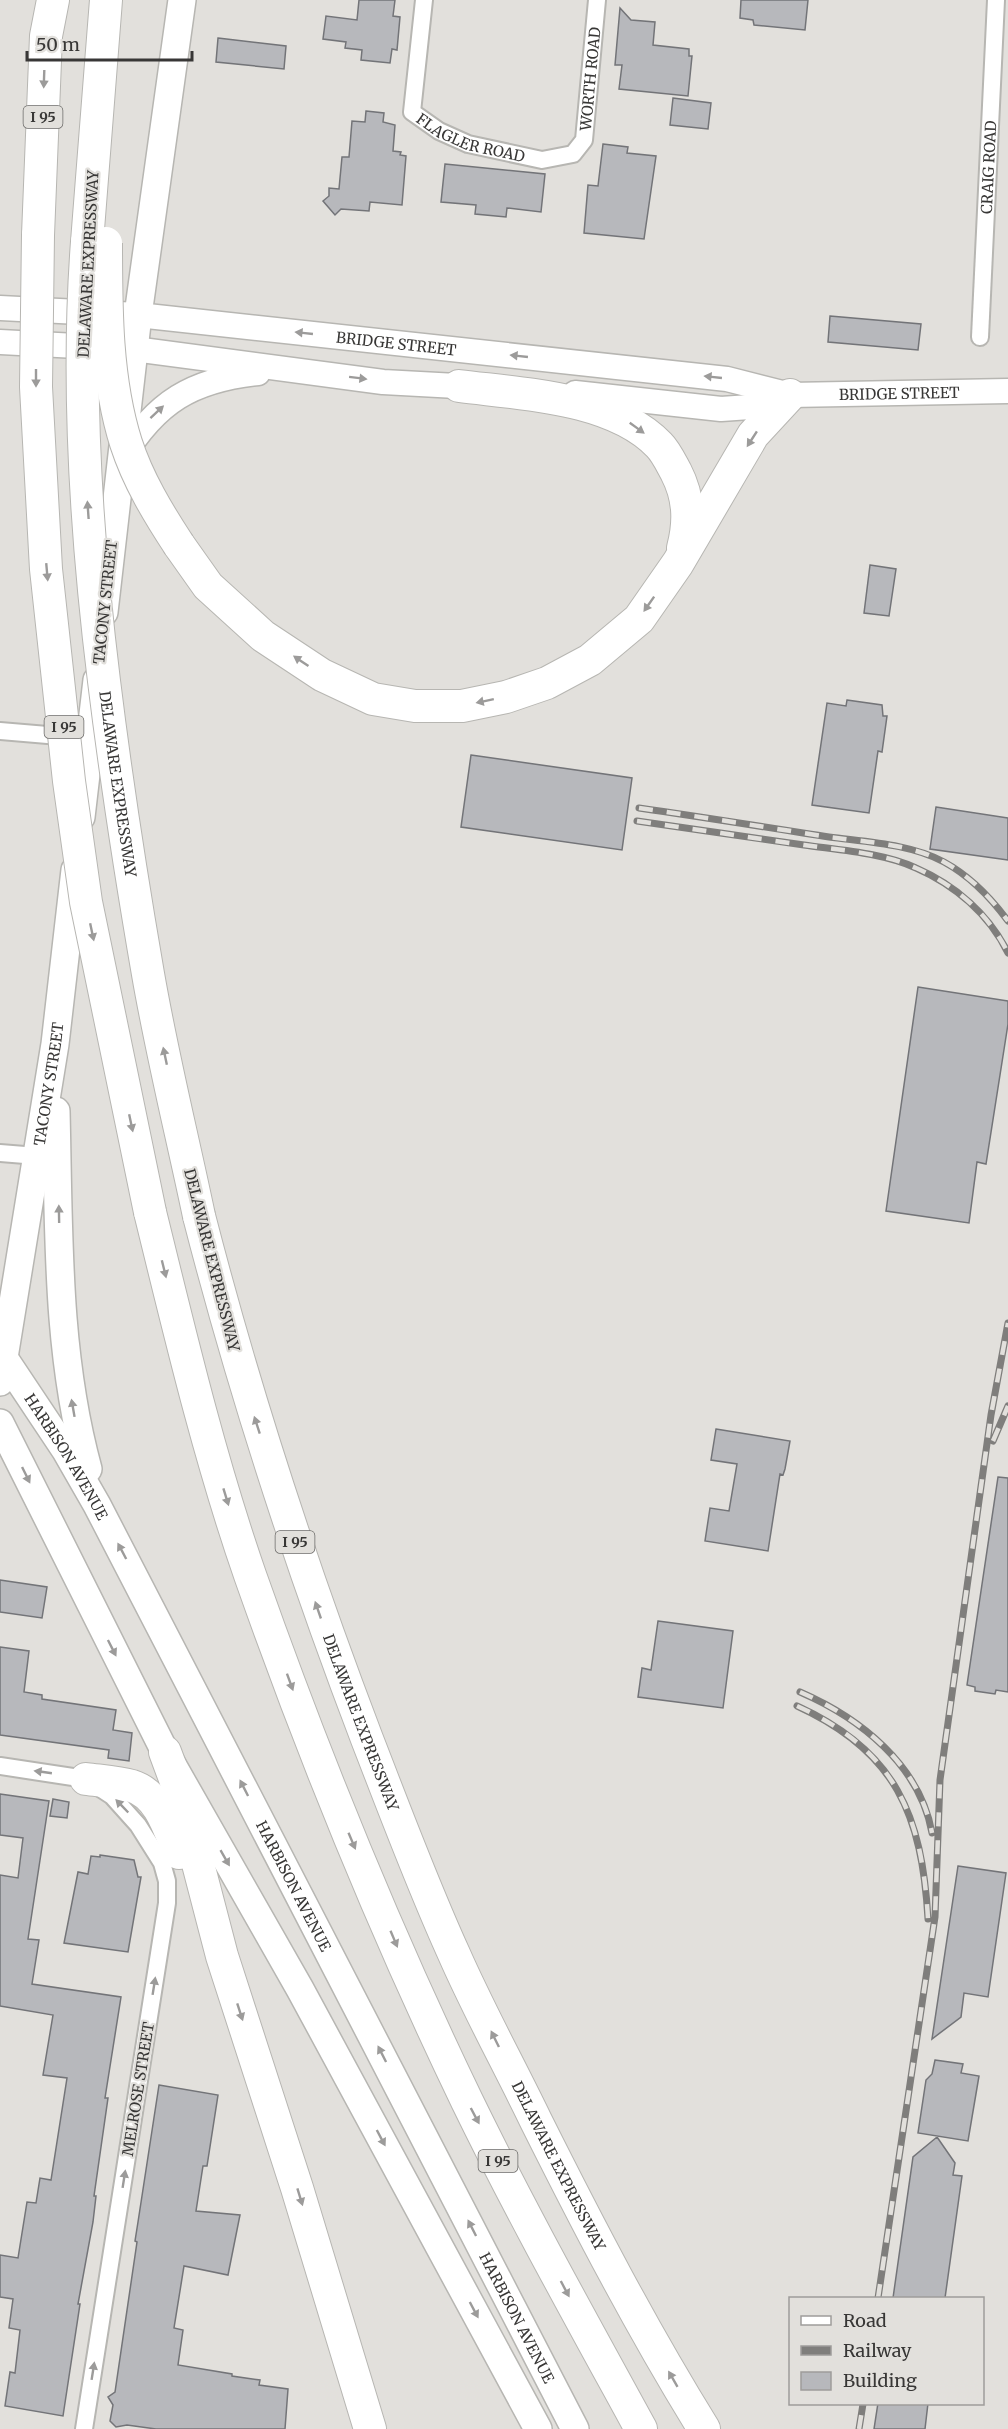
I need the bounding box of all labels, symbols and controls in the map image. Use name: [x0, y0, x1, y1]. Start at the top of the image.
scale bar: [27, 24, 192, 62]
street label: WORTH ROAD: [575, 26, 604, 133]
text: 50 m: [36, 33, 80, 56]
one-way arrow: [40, 69, 49, 88]
road number: I 95: [24, 106, 63, 128]
street label: FLAGLER ROAD: [413, 109, 527, 166]
street label: CRAIG ROAD: [976, 120, 1000, 214]
street label: DELAWARE EXPRESSWAY: [74, 170, 102, 358]
street label: BRIDGE STREET: [335, 327, 458, 359]
one-way arrow: [295, 328, 314, 338]
one-way arrow: [510, 351, 529, 361]
one-way arrow: [31, 368, 41, 387]
one-way arrow: [704, 373, 723, 382]
one-way arrow: [348, 374, 367, 383]
street label: BRIDGE STREET: [839, 382, 960, 404]
one-way arrow: [149, 405, 164, 419]
one-way arrow: [628, 422, 644, 434]
one-way arrow: [747, 431, 758, 447]
one-way arrow: [83, 500, 92, 519]
street label: TACONY STREET: [89, 539, 121, 665]
one-way arrow: [42, 563, 52, 582]
one-way arrow: [643, 596, 655, 612]
one-way arrow: [293, 656, 309, 667]
street label: DELAWARE EXPRESSWAY: [96, 690, 141, 879]
one-way arrow: [476, 697, 495, 707]
road number: I 95: [44, 716, 84, 738]
one-way arrow: [88, 923, 97, 942]
street label: TACONY STREET: [29, 1021, 67, 1147]
one-way arrow: [160, 1046, 169, 1065]
one-way arrow: [127, 1114, 137, 1133]
street label: DELAWARE EXPRESSWAY: [180, 1167, 244, 1354]
one-way arrow: [54, 1204, 63, 1223]
one-way arrow: [159, 1260, 169, 1278]
street label: HARBISON AVENUE: [21, 1390, 113, 1523]
one-way arrow: [68, 1398, 77, 1417]
one-way arrow: [251, 1416, 261, 1434]
one-way arrow: [21, 1467, 30, 1484]
one-way arrow: [222, 1488, 231, 1506]
road number: I 95: [276, 1531, 314, 1553]
one-way arrow: [117, 1542, 127, 1559]
one-way arrow: [312, 1601, 322, 1619]
street label: DELAWARE EXPRESSWAY: [319, 1631, 403, 1814]
one-way arrow: [107, 1640, 117, 1657]
one-way arrow: [285, 1673, 295, 1691]
one-way arrow: [33, 1768, 52, 1777]
one-way arrow: [240, 1779, 250, 1797]
one-way arrow: [115, 1799, 129, 1813]
street label: HARBISON AVENUE: [252, 1817, 336, 1955]
one-way arrow: [347, 1833, 357, 1851]
one-way arrow: [220, 1850, 230, 1867]
one-way arrow: [390, 1930, 399, 1948]
one-way arrow: [150, 1976, 159, 1995]
one-way arrow: [236, 2003, 245, 2021]
street label: MELROSE STREET: [118, 2020, 158, 2157]
one-way arrow: [491, 2030, 500, 2047]
one-way arrow: [377, 2046, 387, 2063]
street label: DELAWARE EXPRESSWAY: [508, 2078, 610, 2254]
one-way arrow: [470, 2108, 480, 2125]
one-way arrow: [376, 2130, 386, 2147]
road number: I 95: [478, 2150, 518, 2172]
one-way arrow: [119, 2169, 128, 2188]
one-way arrow: [296, 2188, 305, 2206]
one-way arrow: [467, 2219, 476, 2236]
street label: HARBISON AVENUE: [476, 2249, 559, 2386]
one-way arrow: [561, 2281, 570, 2298]
legend: [789, 2297, 984, 2405]
one-way arrow: [469, 2302, 479, 2319]
text: Road: [843, 2309, 887, 2332]
text: Railway: [843, 2339, 912, 2362]
one-way arrow: [89, 2362, 98, 2381]
text: Building: [843, 2369, 917, 2392]
one-way arrow: [668, 2370, 678, 2387]

